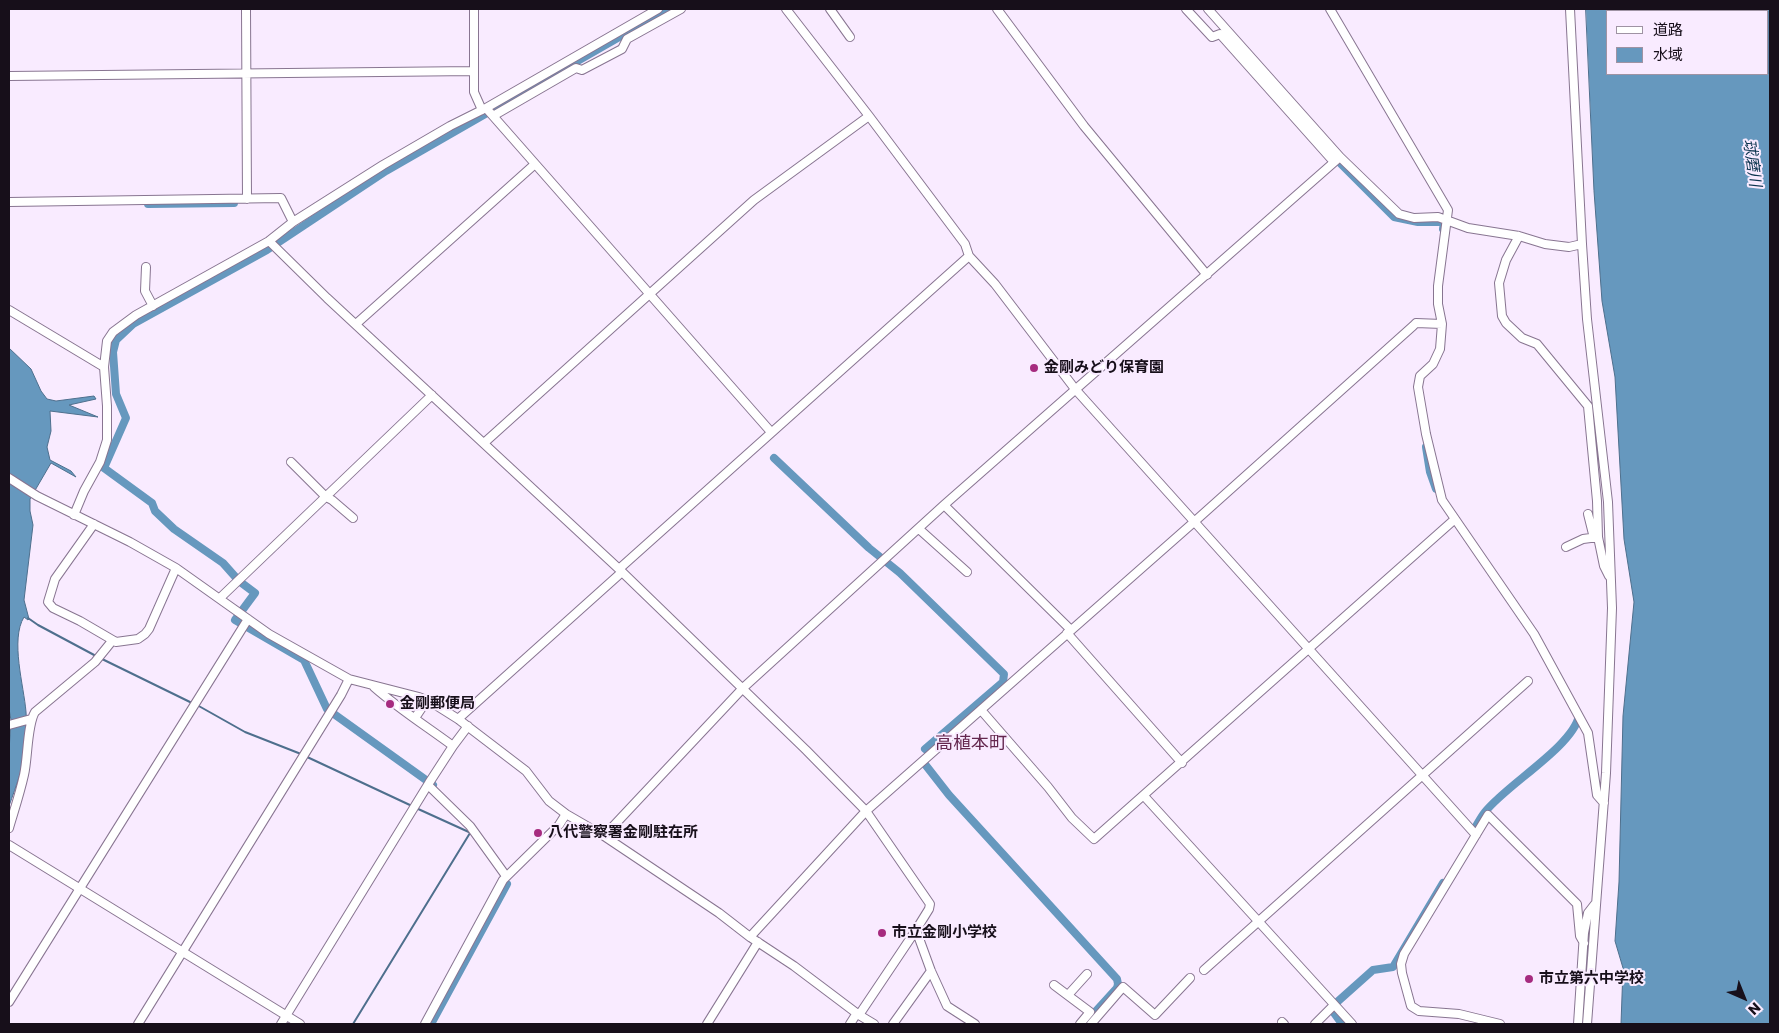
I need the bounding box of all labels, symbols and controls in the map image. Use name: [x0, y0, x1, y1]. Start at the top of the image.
legend: [1606, 10, 1769, 75]
text: 道路: [1653, 19, 1683, 40]
text: 水域: [1653, 44, 1683, 65]
water label: 球磨川: [1738, 138, 1764, 188]
place label: 金剛みどり保育園: [1044, 359, 1164, 377]
marker: 金剛みどり保育園: [1028, 362, 1040, 374]
place label: 金剛郵便局: [400, 695, 475, 713]
marker: 金剛郵便局: [384, 698, 396, 710]
district label: 高植本町: [935, 733, 1007, 755]
place label: 八代警察署金剛駐在所: [548, 824, 698, 842]
marker: 八代警察署金剛駐在所: [532, 827, 544, 839]
place label: 市立金剛小学校: [892, 924, 997, 942]
marker: 市立金剛小学校: [876, 927, 888, 939]
place label: 市立第六中学校: [1539, 970, 1644, 988]
marker: 市立第六中学校: [1523, 973, 1535, 985]
north arrow: [1719, 973, 1769, 1023]
text: N: [1744, 998, 1765, 1020]

